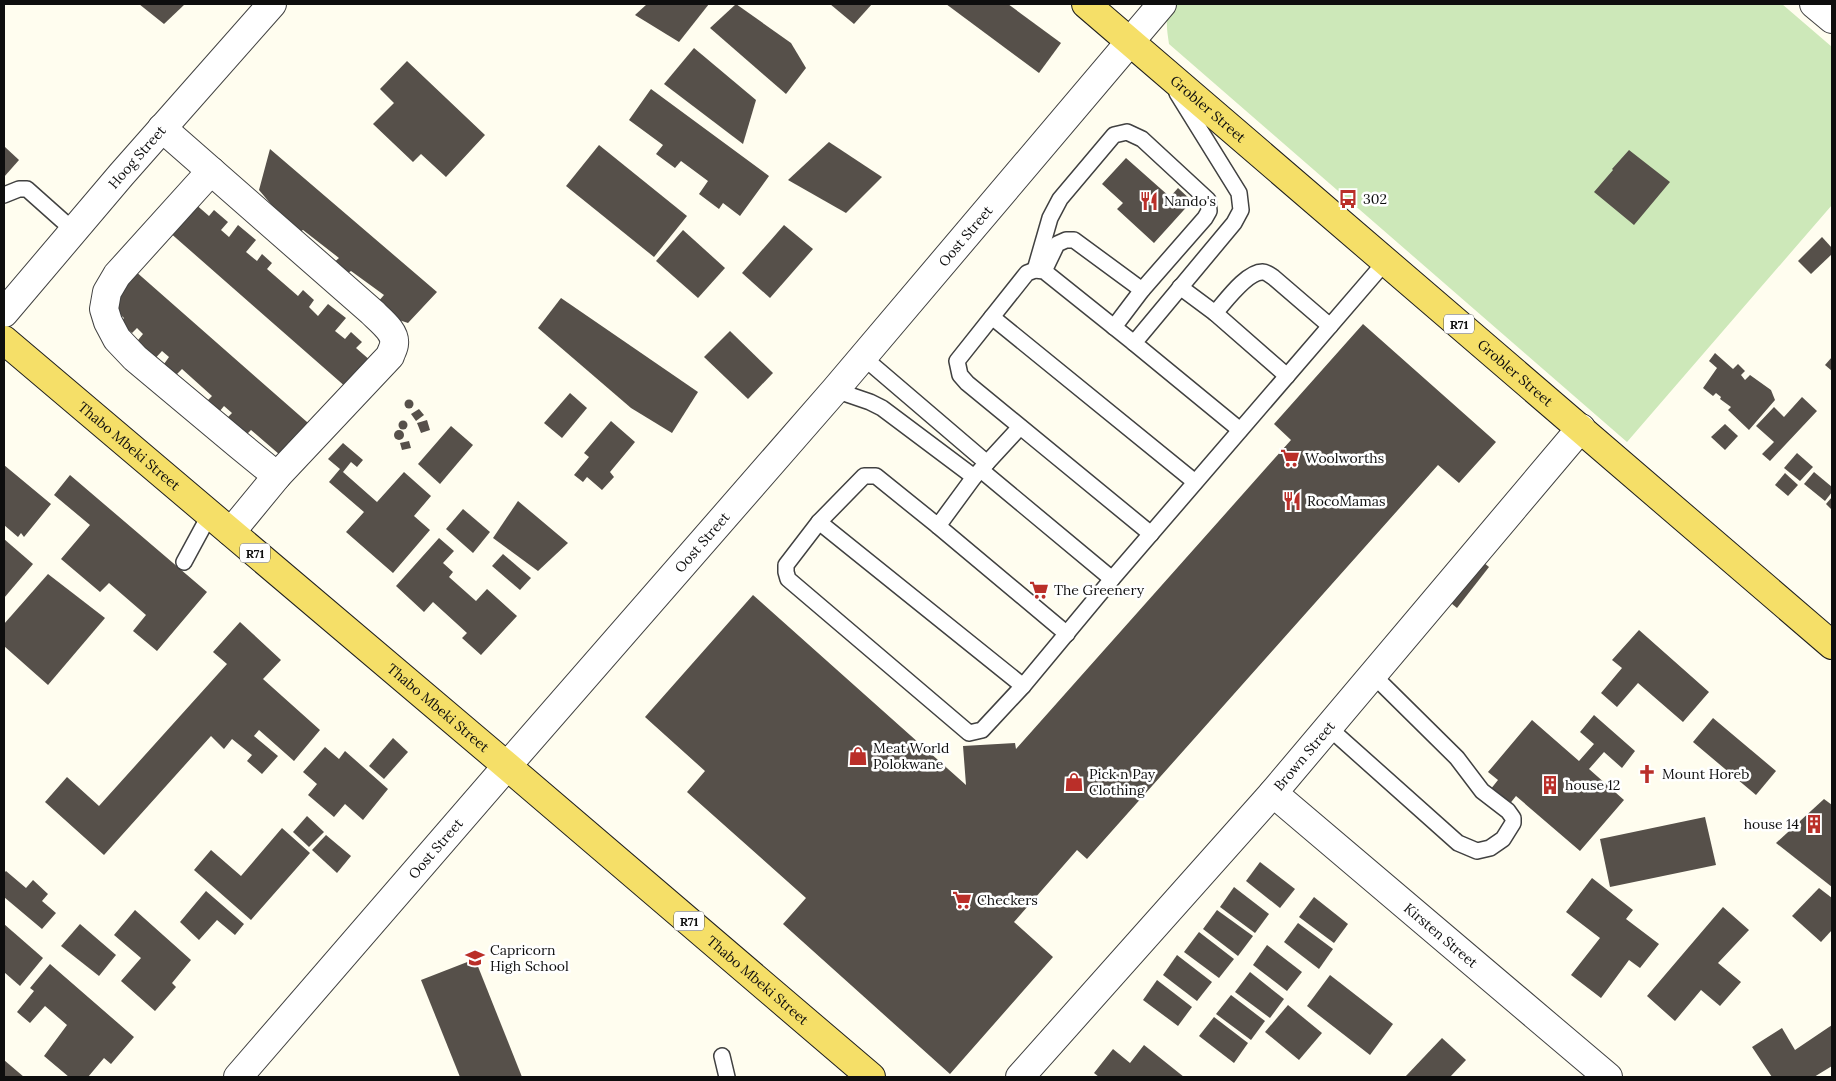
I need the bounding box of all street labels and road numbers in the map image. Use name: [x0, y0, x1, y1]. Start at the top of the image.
street label: Grobler Street: [1167, 72, 1250, 147]
street label: Hoog Street: [104, 121, 170, 192]
street label: Oost Street: [934, 201, 997, 270]
road number: R71: [1444, 314, 1474, 334]
street label: Grobler Street: [1474, 335, 1557, 411]
street label: Thabo Mbeki Street: [74, 398, 184, 495]
street label: Oost Street: [671, 508, 734, 576]
road number: R71: [240, 544, 270, 562]
street label: Thabo Mbeki Street: [383, 659, 493, 756]
street label: Brown Street: [1270, 717, 1339, 794]
street label: Oost Street: [404, 814, 467, 883]
street label: Kirsten Street: [1400, 899, 1482, 972]
road number: R71: [674, 911, 704, 930]
street label: Thabo Mbeki Street: [703, 932, 813, 1029]

